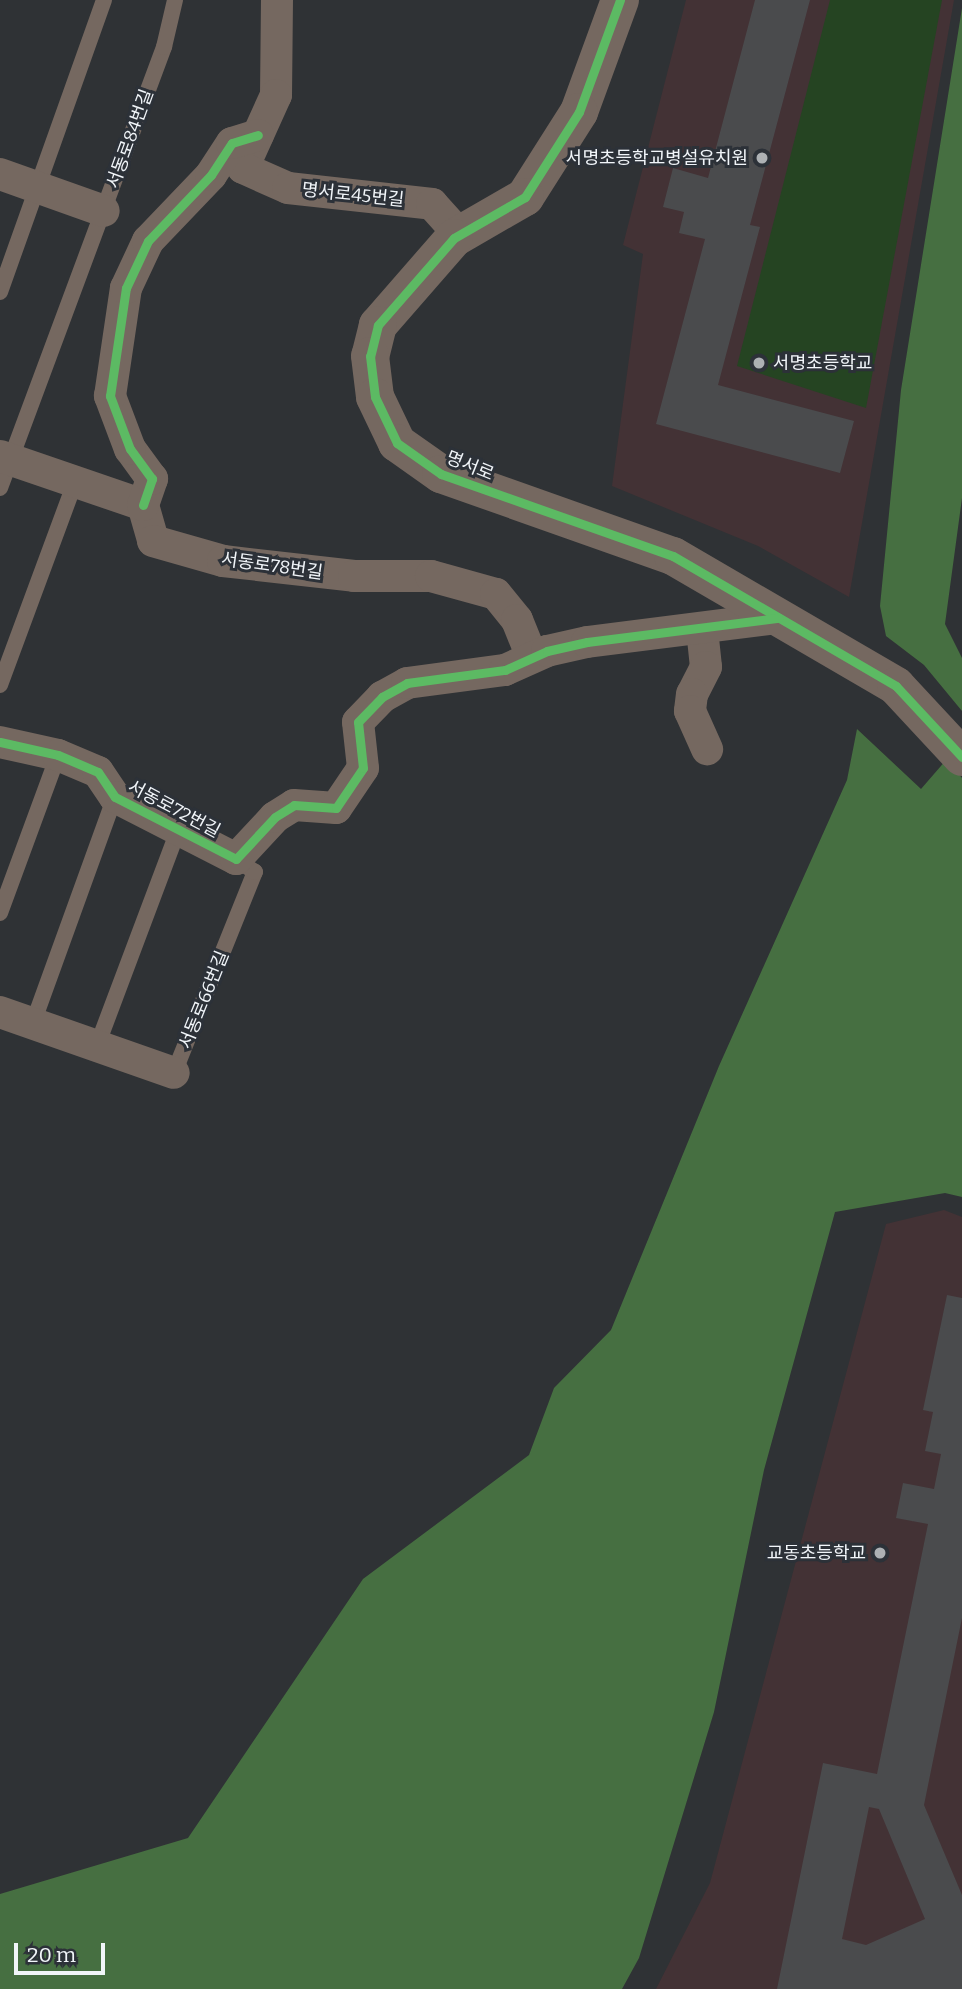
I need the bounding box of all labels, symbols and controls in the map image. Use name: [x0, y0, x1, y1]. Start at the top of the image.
street label: 서동로84번길: [102, 86, 158, 192]
place label: 서명초등학교병설유치원: [566, 147, 748, 169]
marker: 서명초등학교병설유치원: [754, 150, 770, 166]
street label: 명서로45번길: [301, 179, 405, 211]
place label: 서명초등학교: [773, 352, 872, 374]
marker: 서명초등학교: [751, 355, 767, 371]
street label: 명서로: [443, 447, 497, 485]
street label: 서동로78번길: [220, 548, 324, 584]
street label: 서동로72번길: [124, 776, 224, 842]
street label: 서동로66번길: [175, 948, 233, 1052]
place label: 교동초등학교: [767, 1542, 866, 1564]
marker: 교동초등학교: [872, 1545, 888, 1561]
scale bar: [18, 1930, 108, 1974]
text: 20 m: [27, 1942, 76, 1968]

